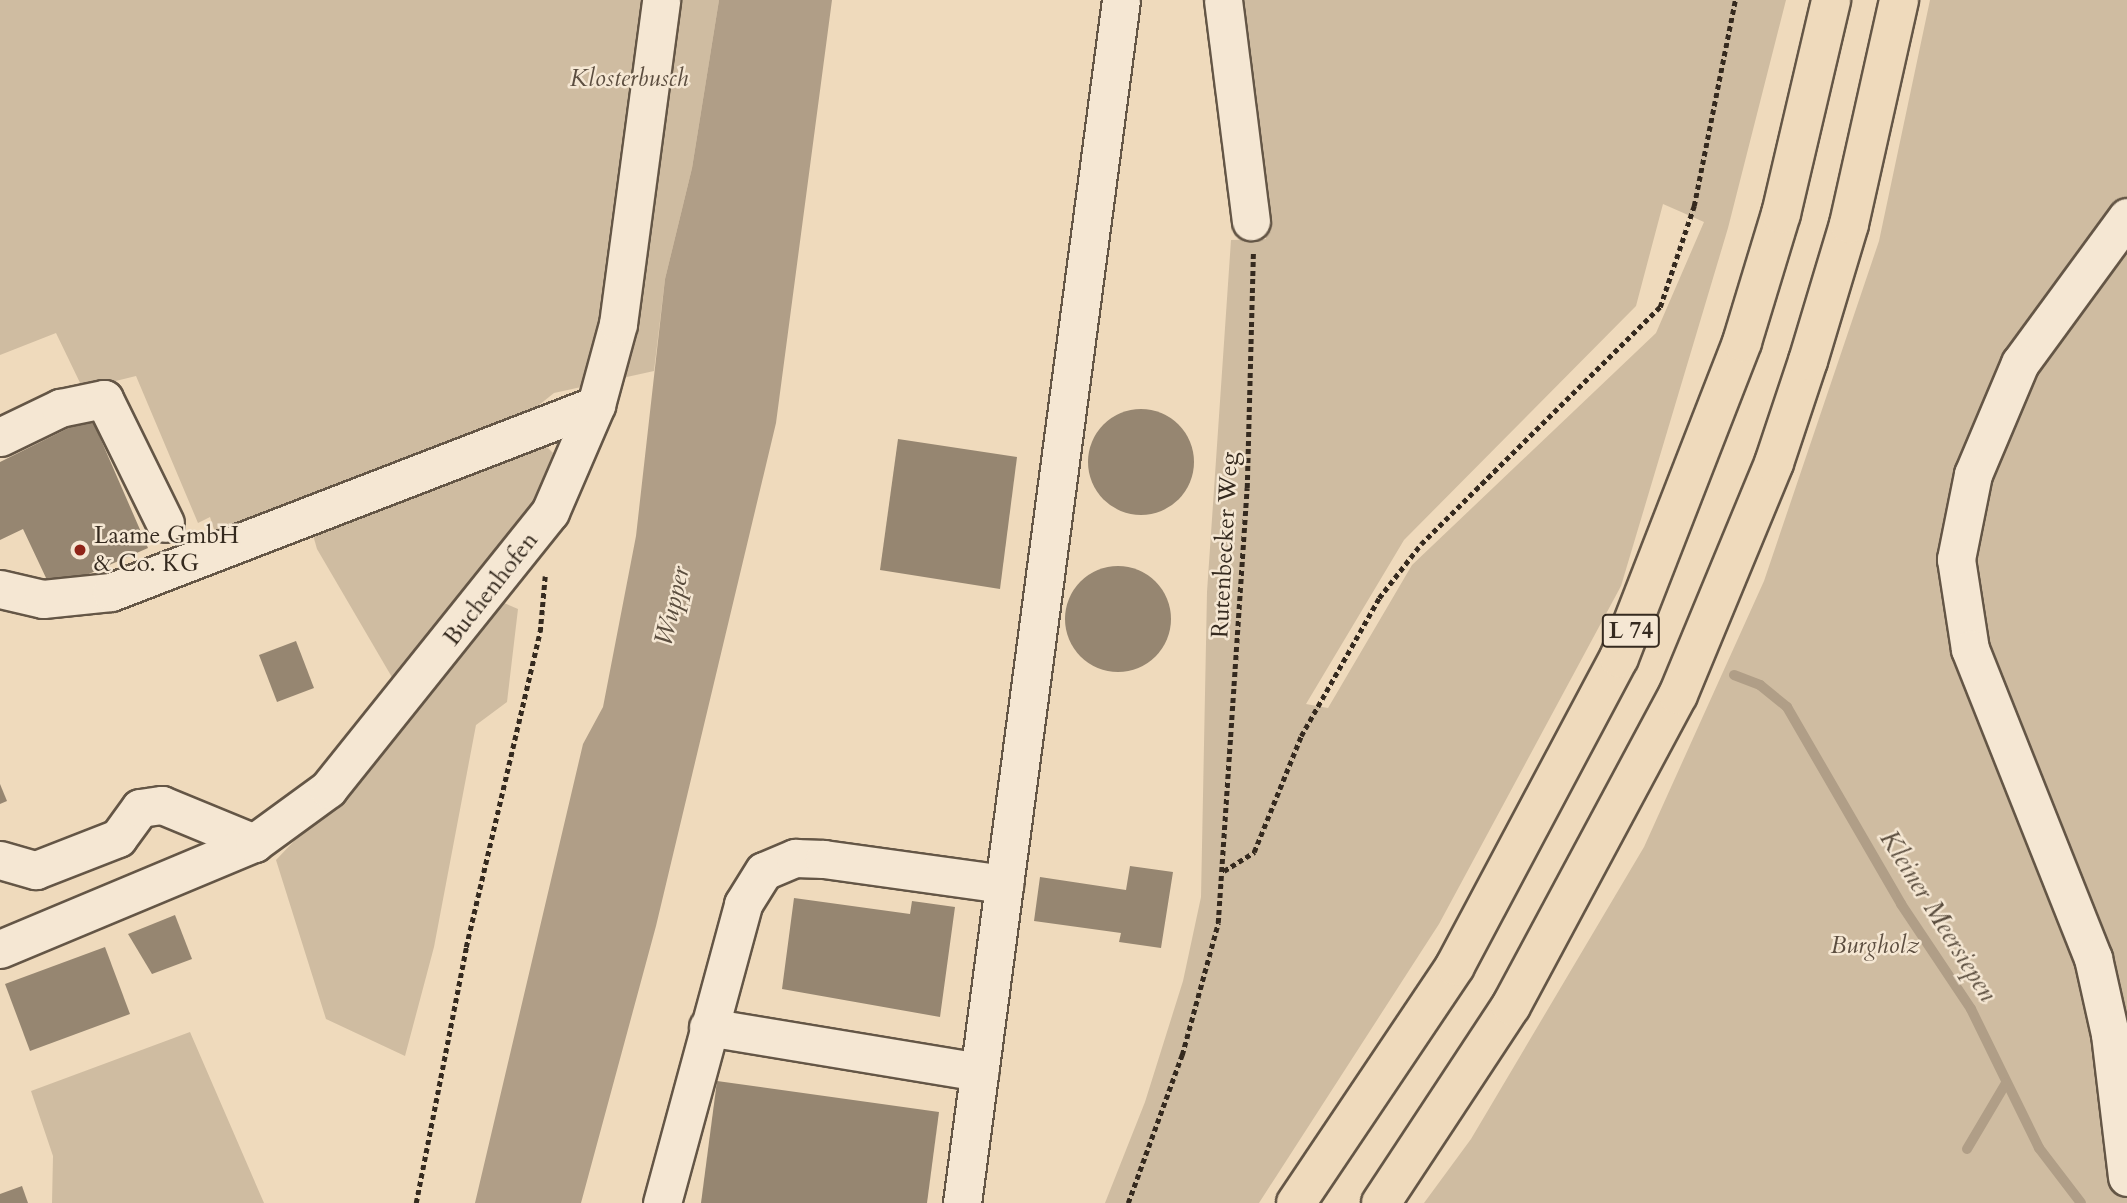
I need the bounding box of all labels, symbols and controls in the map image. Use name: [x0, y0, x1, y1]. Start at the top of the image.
park label: Klosterbusch: [570, 65, 688, 93]
street label: Rutenbecker Weg: [1206, 451, 1244, 639]
place label: Laame GmbH & Co. KG: [94, 522, 239, 578]
street label: Buchenhofen: [438, 526, 544, 652]
marker: Laame GmbH & Co. KG: [72, 542, 88, 558]
water label: Wupper: [648, 563, 696, 649]
road number: L 74: [1601, 611, 1661, 650]
water label: Kleiner Meersiepen: [1873, 825, 2003, 1007]
park label: Burgholz: [1831, 932, 1919, 960]

